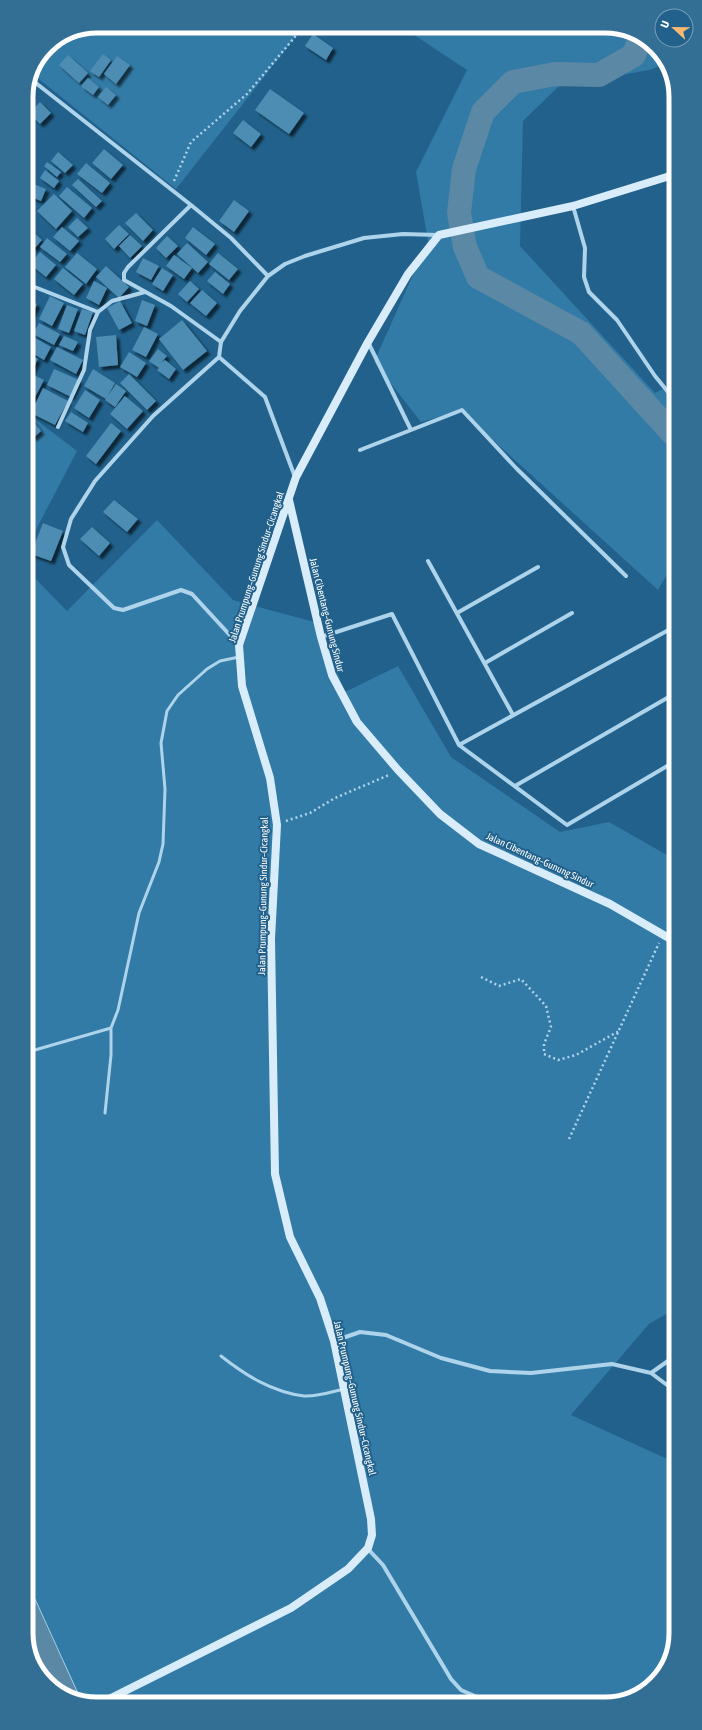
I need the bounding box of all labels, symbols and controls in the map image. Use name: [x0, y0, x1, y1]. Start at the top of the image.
north arrow: [654, 8, 694, 48]
text: U: [658, 19, 672, 30]
street label: Jalan Prumpung–Gunung Sindur–Cicangkal: [226, 490, 286, 644]
street label: Jalan Cibentang–Gunung Sindur: [307, 557, 347, 674]
street label: Jalan Prumpung–Gunung Sindur–Cicangkal: [256, 816, 270, 975]
street label: Jalan Cibentang–Gunung Sindur: [485, 830, 596, 890]
street label: Jalan Prumpung–Gunung Sindur–Cicangkal: [332, 1320, 378, 1477]

